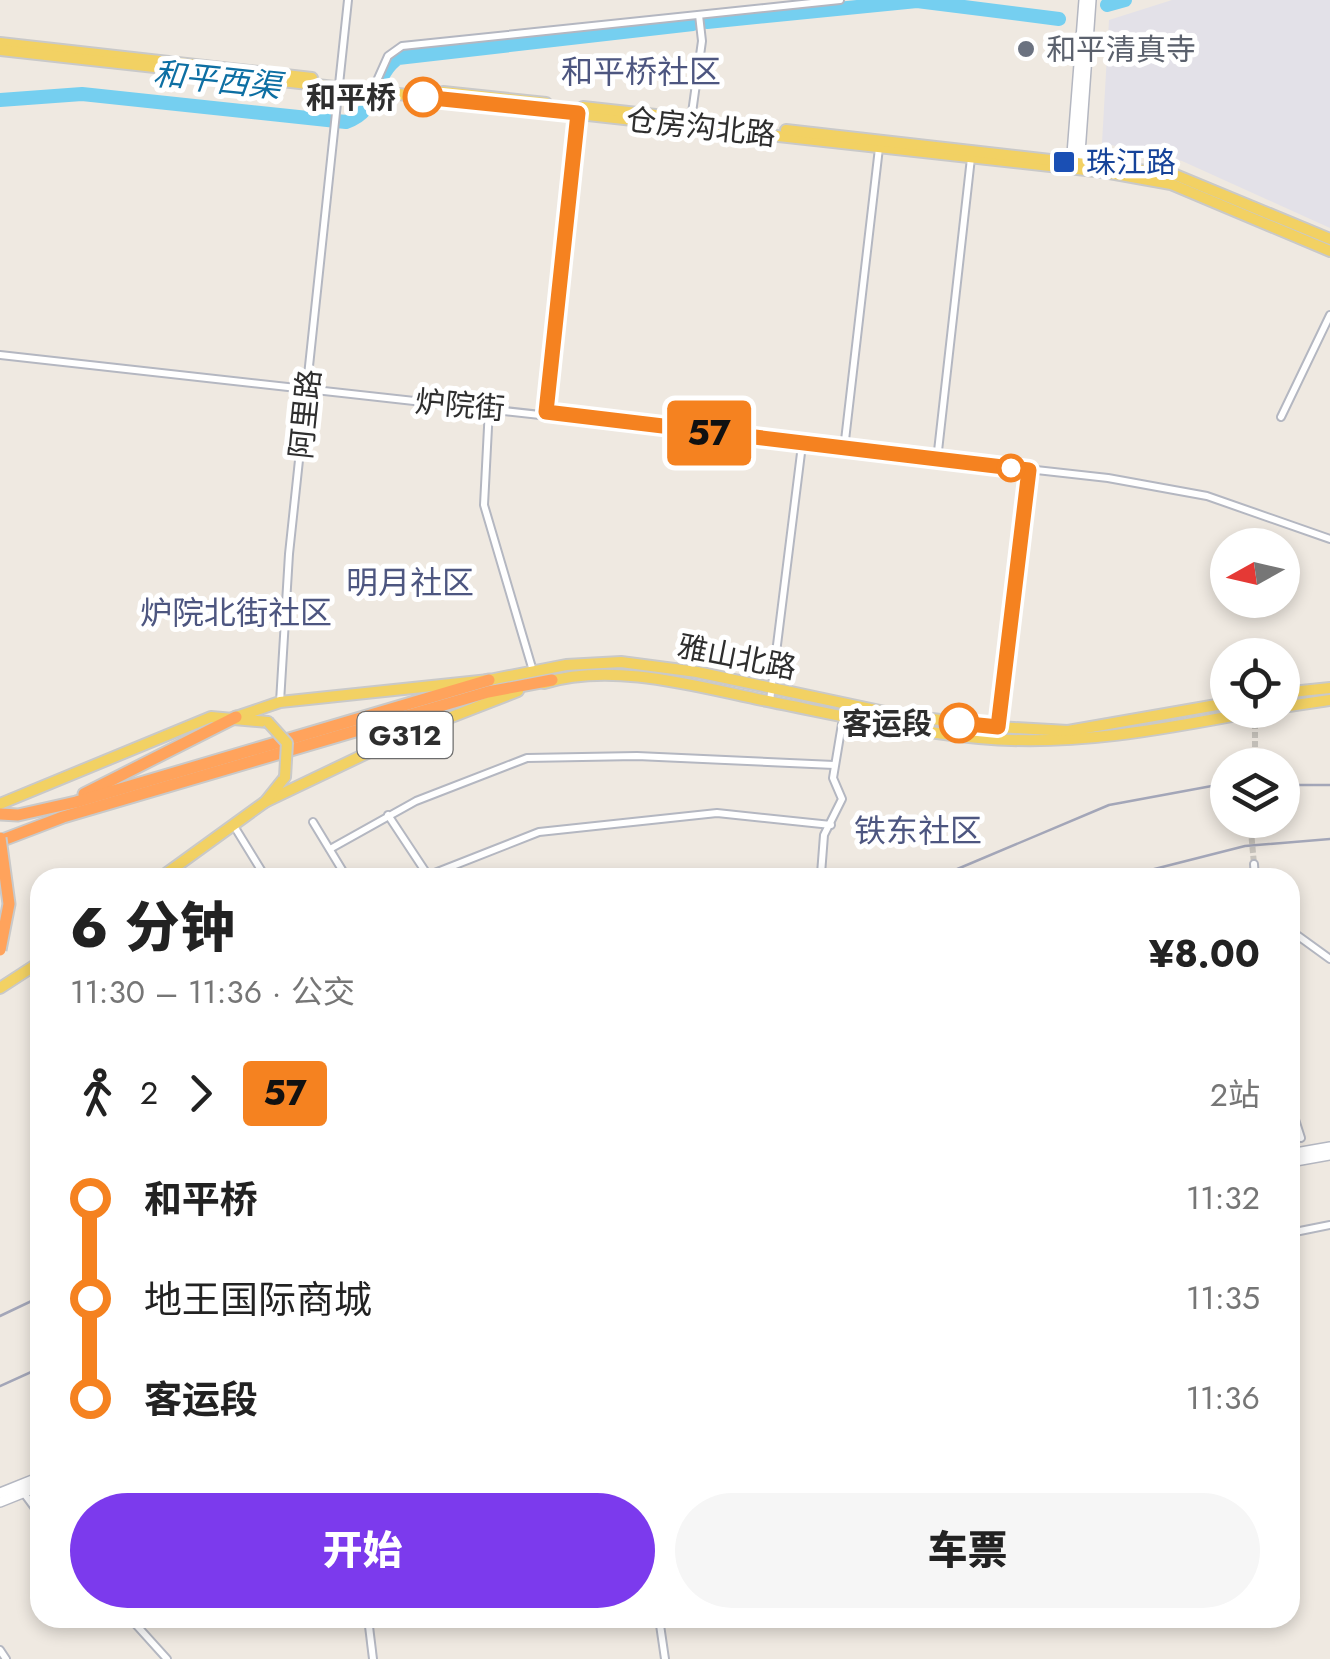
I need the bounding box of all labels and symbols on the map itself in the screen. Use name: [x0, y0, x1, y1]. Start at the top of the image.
place label: 和平清真寺: [1046, 28, 1196, 71]
marker: 和平清真寺: [1015, 38, 1037, 60]
district label: 和平桥社区: [561, 49, 721, 95]
water label: 和平西渠: [151, 50, 287, 110]
place label: 和平桥: [306, 76, 396, 119]
marker: 和平桥: [404, 78, 442, 116]
street label: 仓房沟北路: [624, 98, 778, 156]
place label: 珠江路: [1086, 141, 1176, 184]
marker: 珠江路: [1051, 149, 1077, 175]
street label: 阿里路: [279, 367, 331, 461]
street label: 炉院街: [413, 380, 507, 430]
line badge: 57: [664, 400, 754, 466]
unlabelled marker: [998, 455, 1024, 481]
north arrow: [1210, 528, 1300, 618]
district label: 明月社区: [346, 560, 474, 606]
district label: 炉院北街社区: [140, 590, 332, 636]
street label: 雅山北路: [674, 624, 800, 690]
place label: 客运段: [842, 702, 932, 745]
marker: 客运段: [940, 704, 978, 742]
road number: G312: [358, 712, 452, 758]
district label: 铁东社区: [854, 808, 982, 854]

